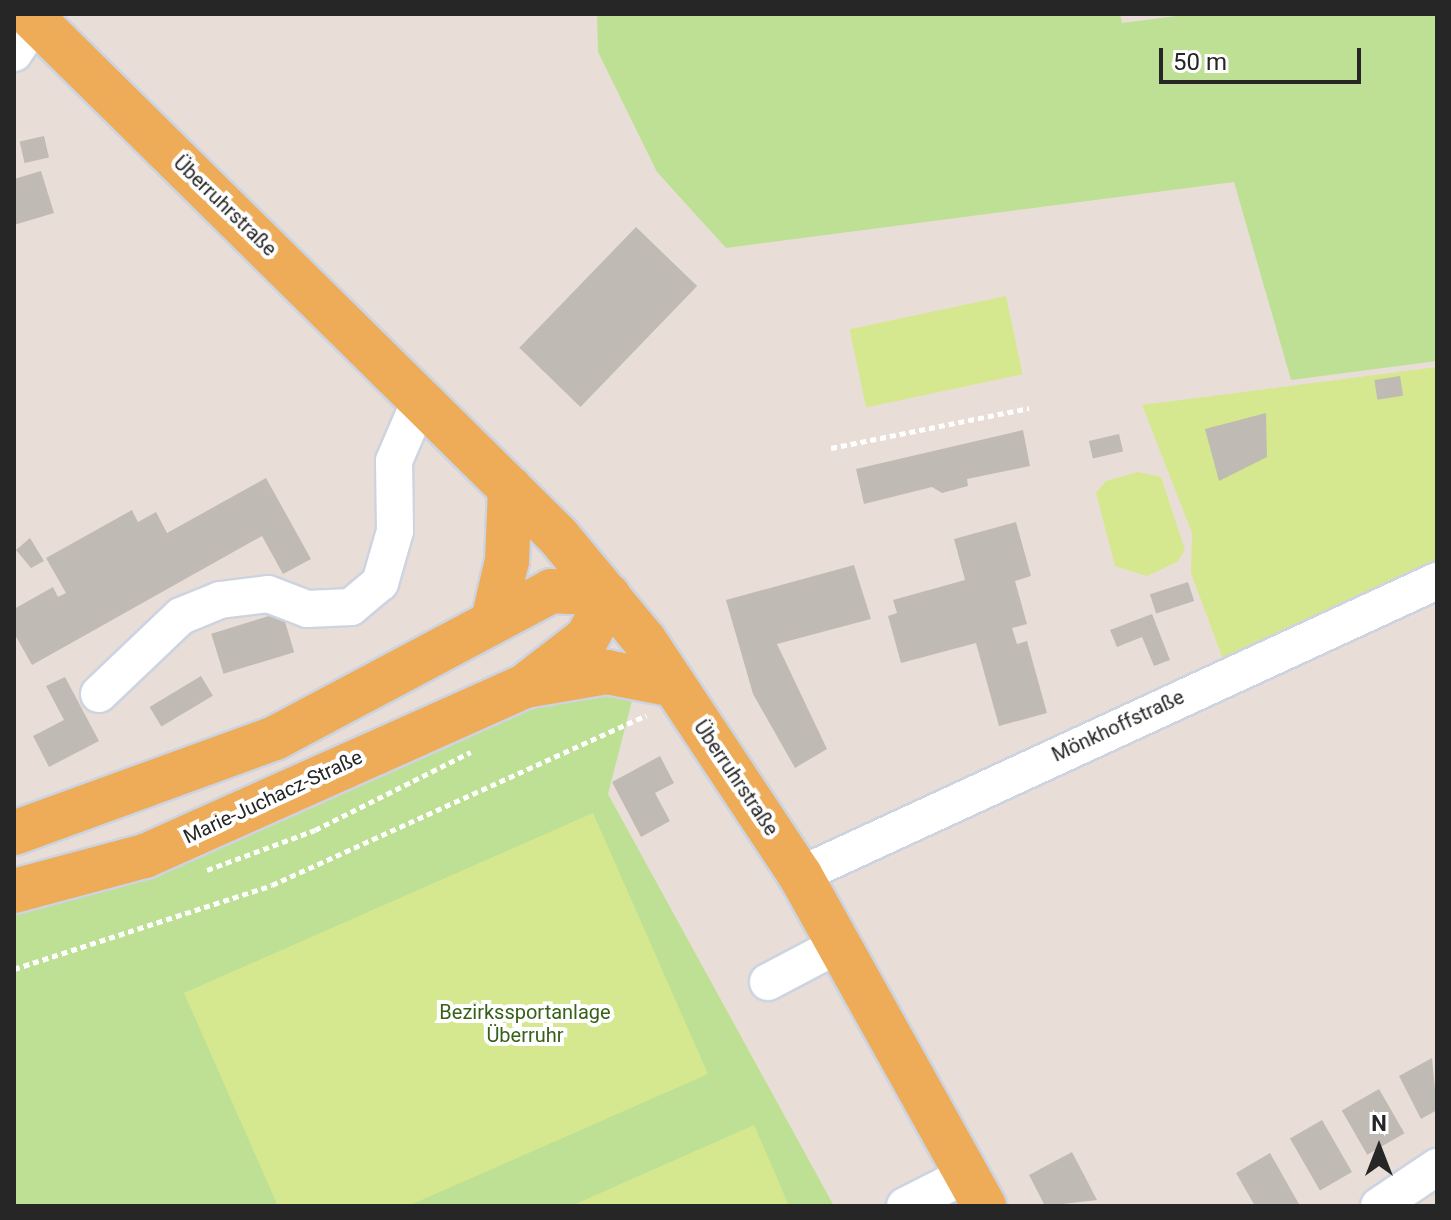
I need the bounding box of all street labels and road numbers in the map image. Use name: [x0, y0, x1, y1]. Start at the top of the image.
street label: Überruhrstraße: [169, 151, 281, 261]
street label: Mönkhoffstraße: [1048, 685, 1188, 767]
street label: Überruhrstraße: [689, 716, 783, 840]
street label: Marie-Juchacz-Straße: [180, 745, 366, 849]

